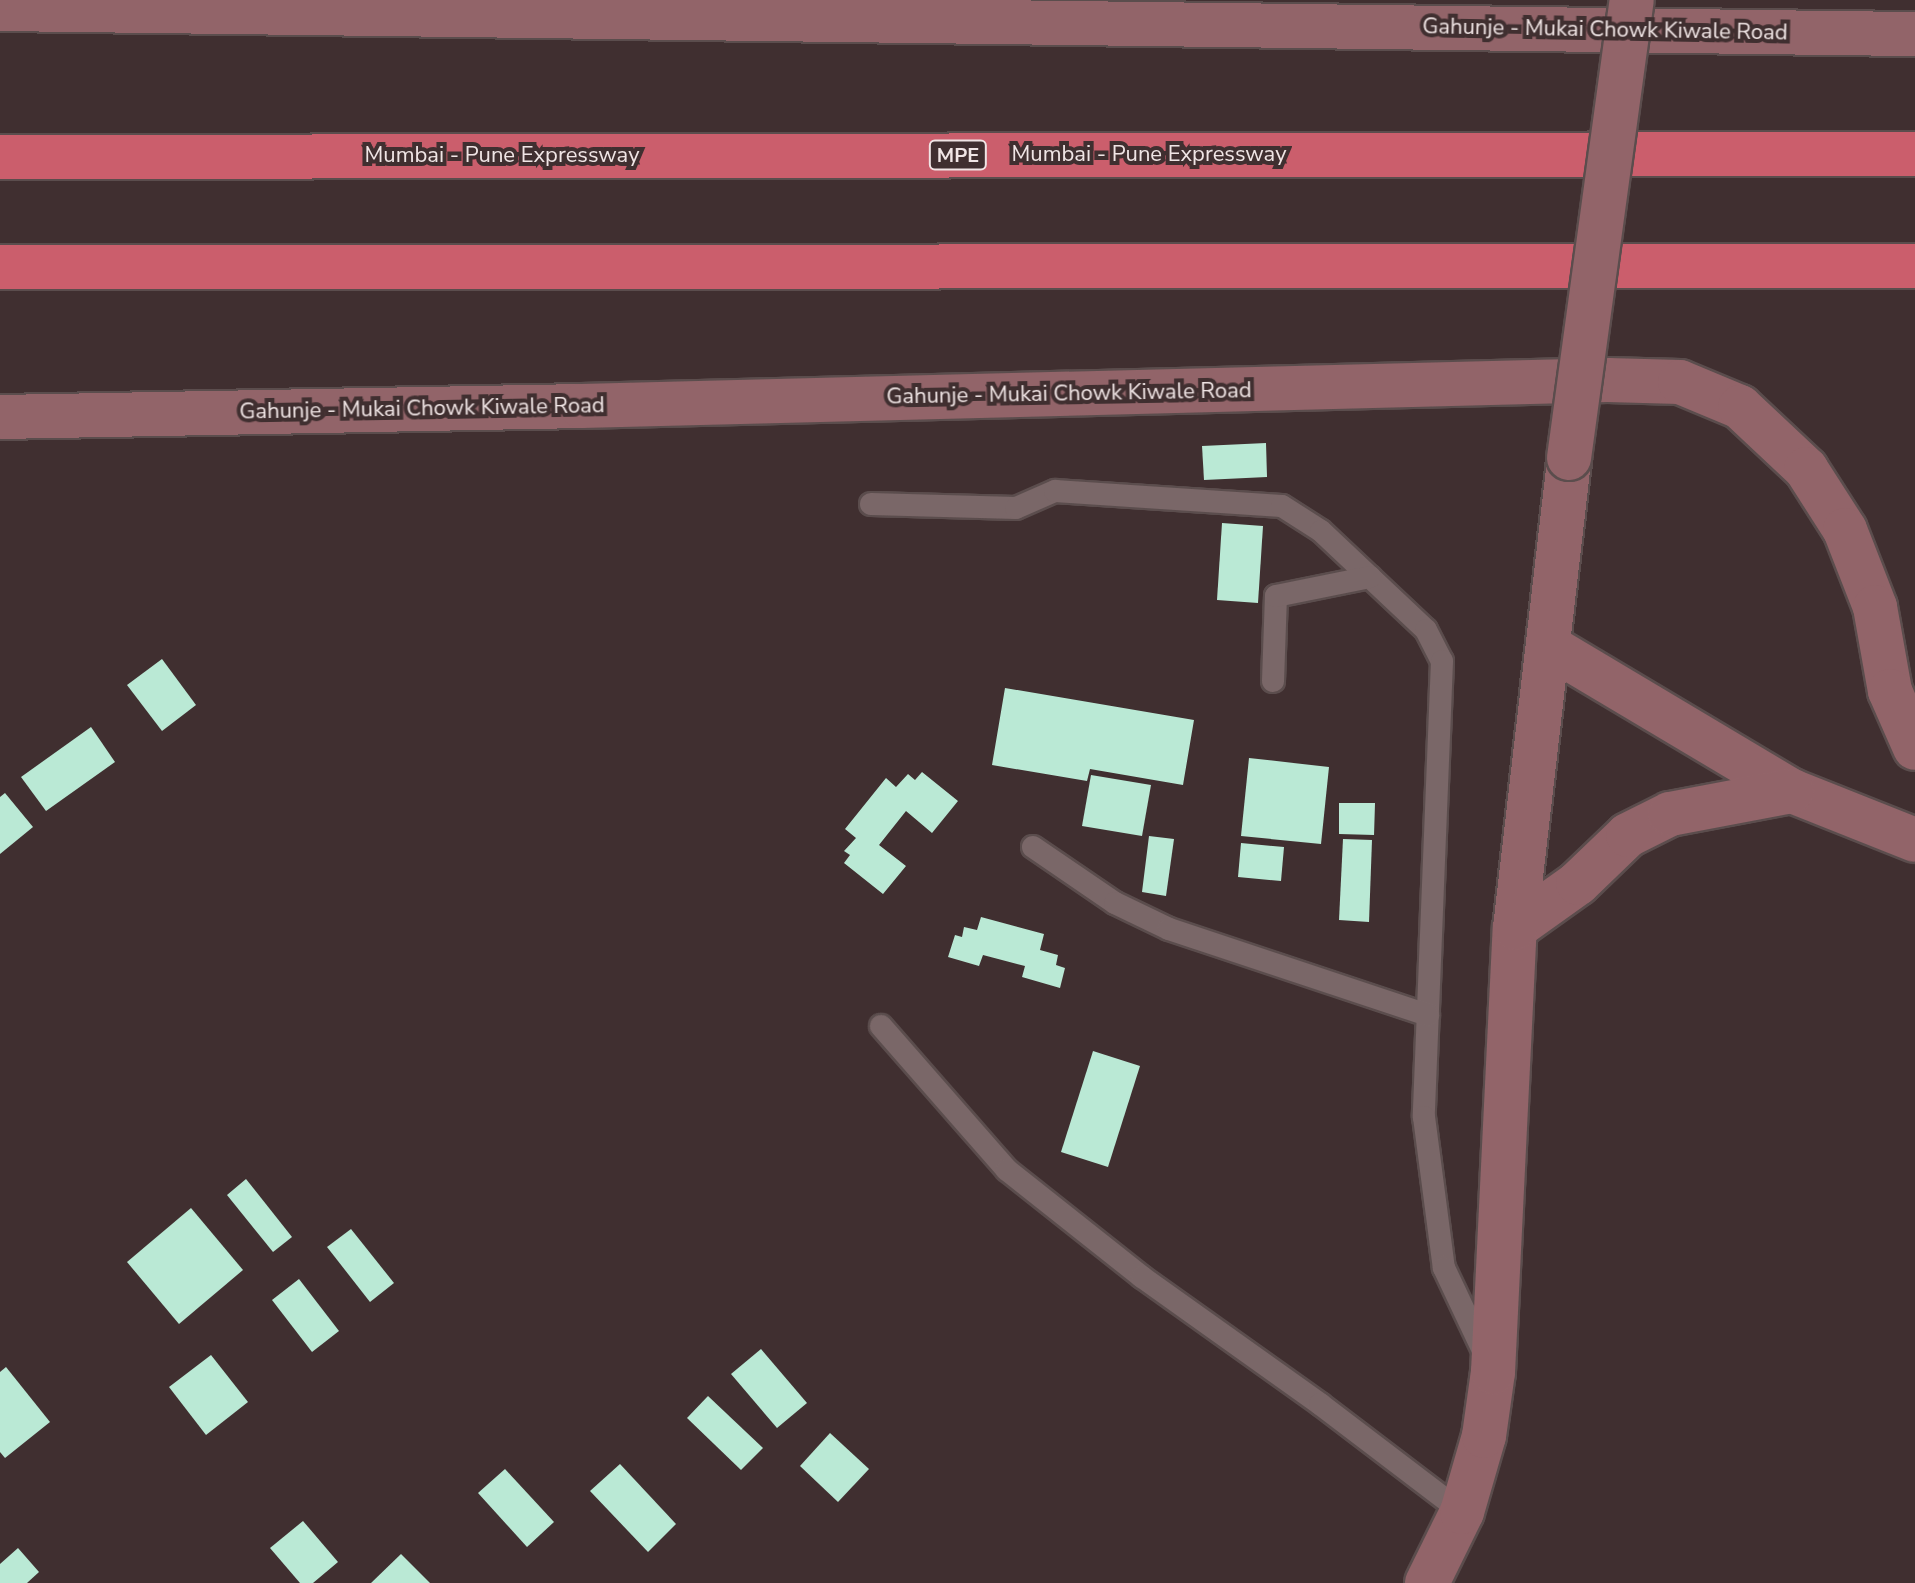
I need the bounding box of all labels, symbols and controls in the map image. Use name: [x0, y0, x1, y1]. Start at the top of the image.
street label: Gahunje - Mukai Chowk Kiwale Road: [1422, 14, 1788, 46]
road number: MPE: [928, 139, 988, 171]
street label: Mumbai - Pune Expressway: [1012, 142, 1286, 168]
street label: Mumbai - Pune Expressway: [365, 143, 639, 169]
street label: Gahunje - Mukai Chowk Kiwale Road: [886, 378, 1252, 410]
street label: Gahunje - Mukai Chowk Kiwale Road: [239, 393, 605, 425]

